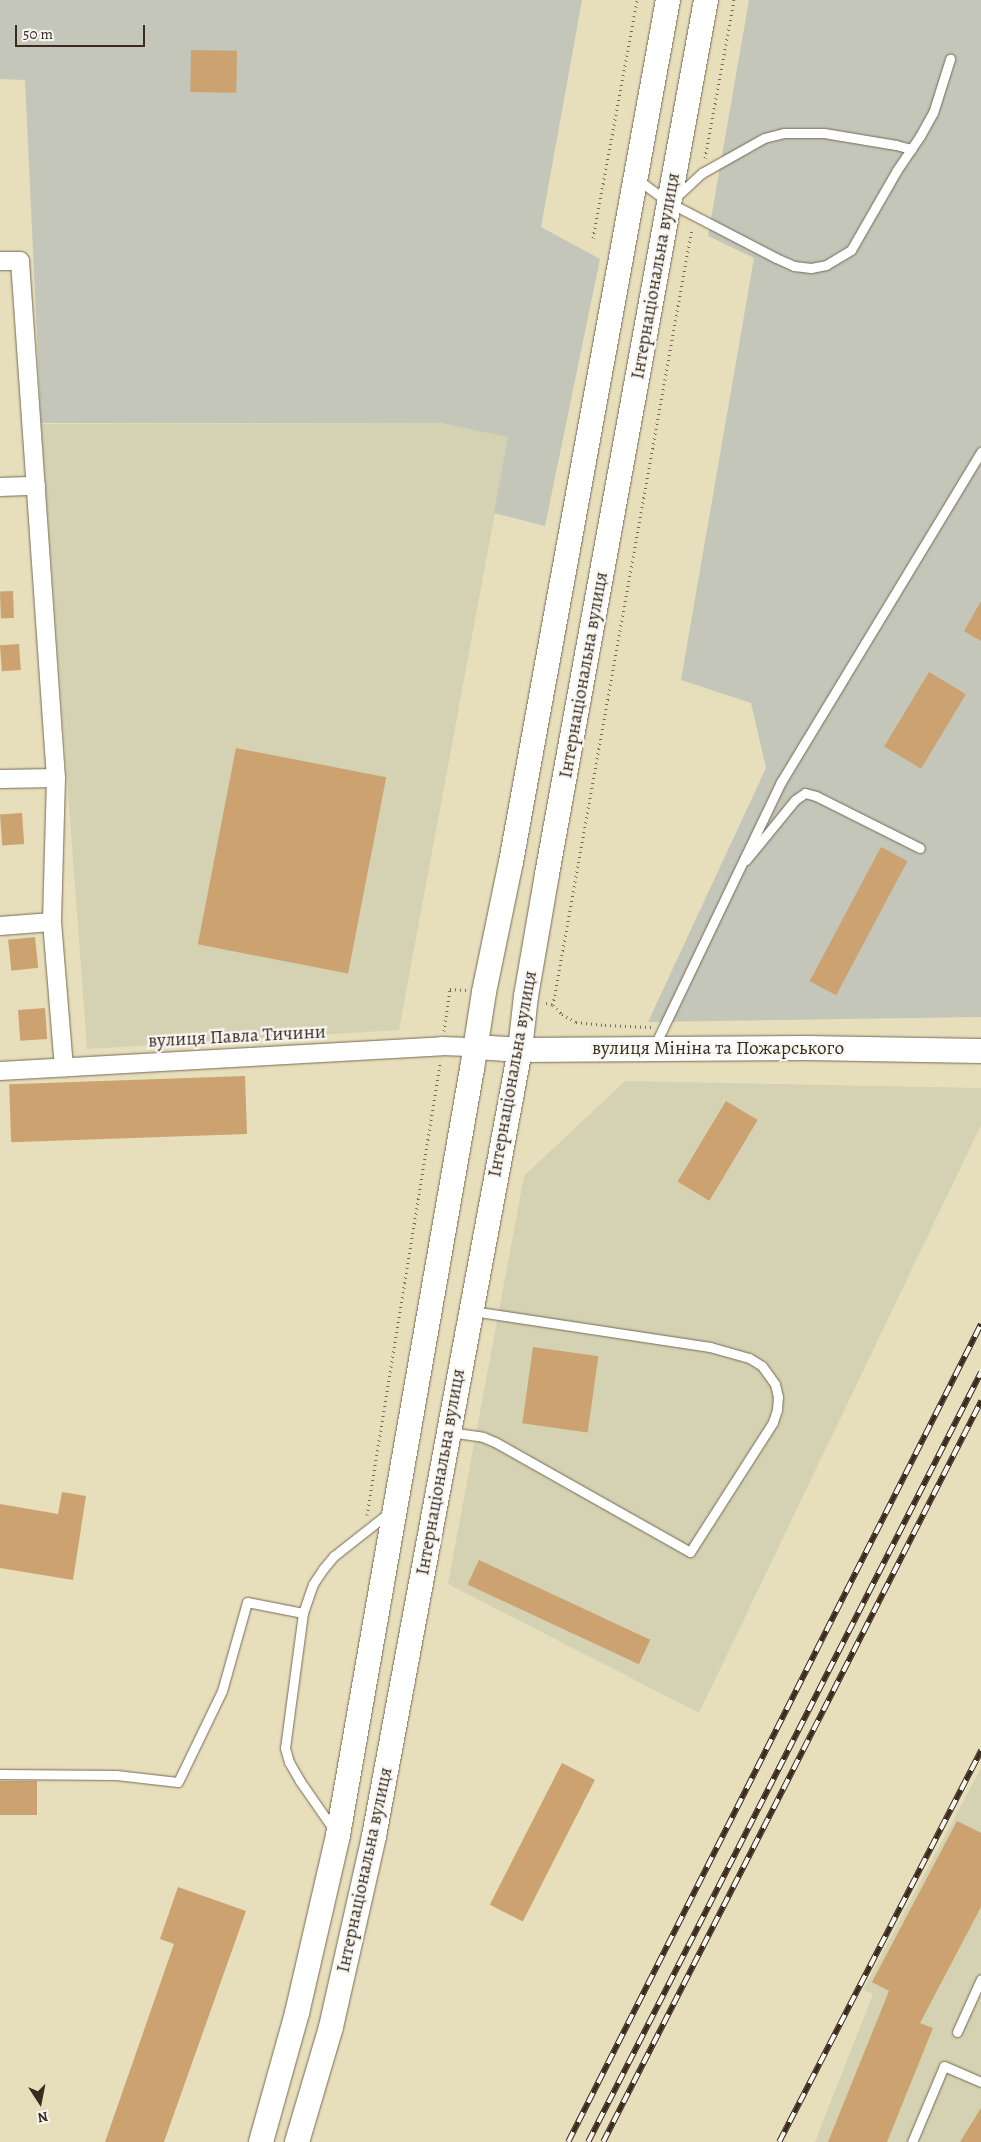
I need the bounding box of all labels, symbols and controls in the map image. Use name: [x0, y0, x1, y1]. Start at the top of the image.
scale bar: [18, 15, 148, 47]
text: 50 m: [23, 24, 53, 44]
street label: Інтернаціональна вулиця: [627, 171, 685, 381]
street label: Інтернаціональна вулиця: [555, 570, 613, 780]
street label: Інтернаціональна вулиця: [484, 969, 542, 1179]
street label: вулиця Павла Тичини: [148, 1021, 326, 1053]
street label: вулиця Мініна та Пожарського: [592, 1038, 844, 1060]
street label: Інтернаціональна вулиця: [412, 1367, 470, 1577]
street label: Інтернаціональна вулиця: [332, 1765, 398, 1975]
north arrow: [15, 2077, 65, 2127]
text: N: [36, 2107, 50, 2128]

